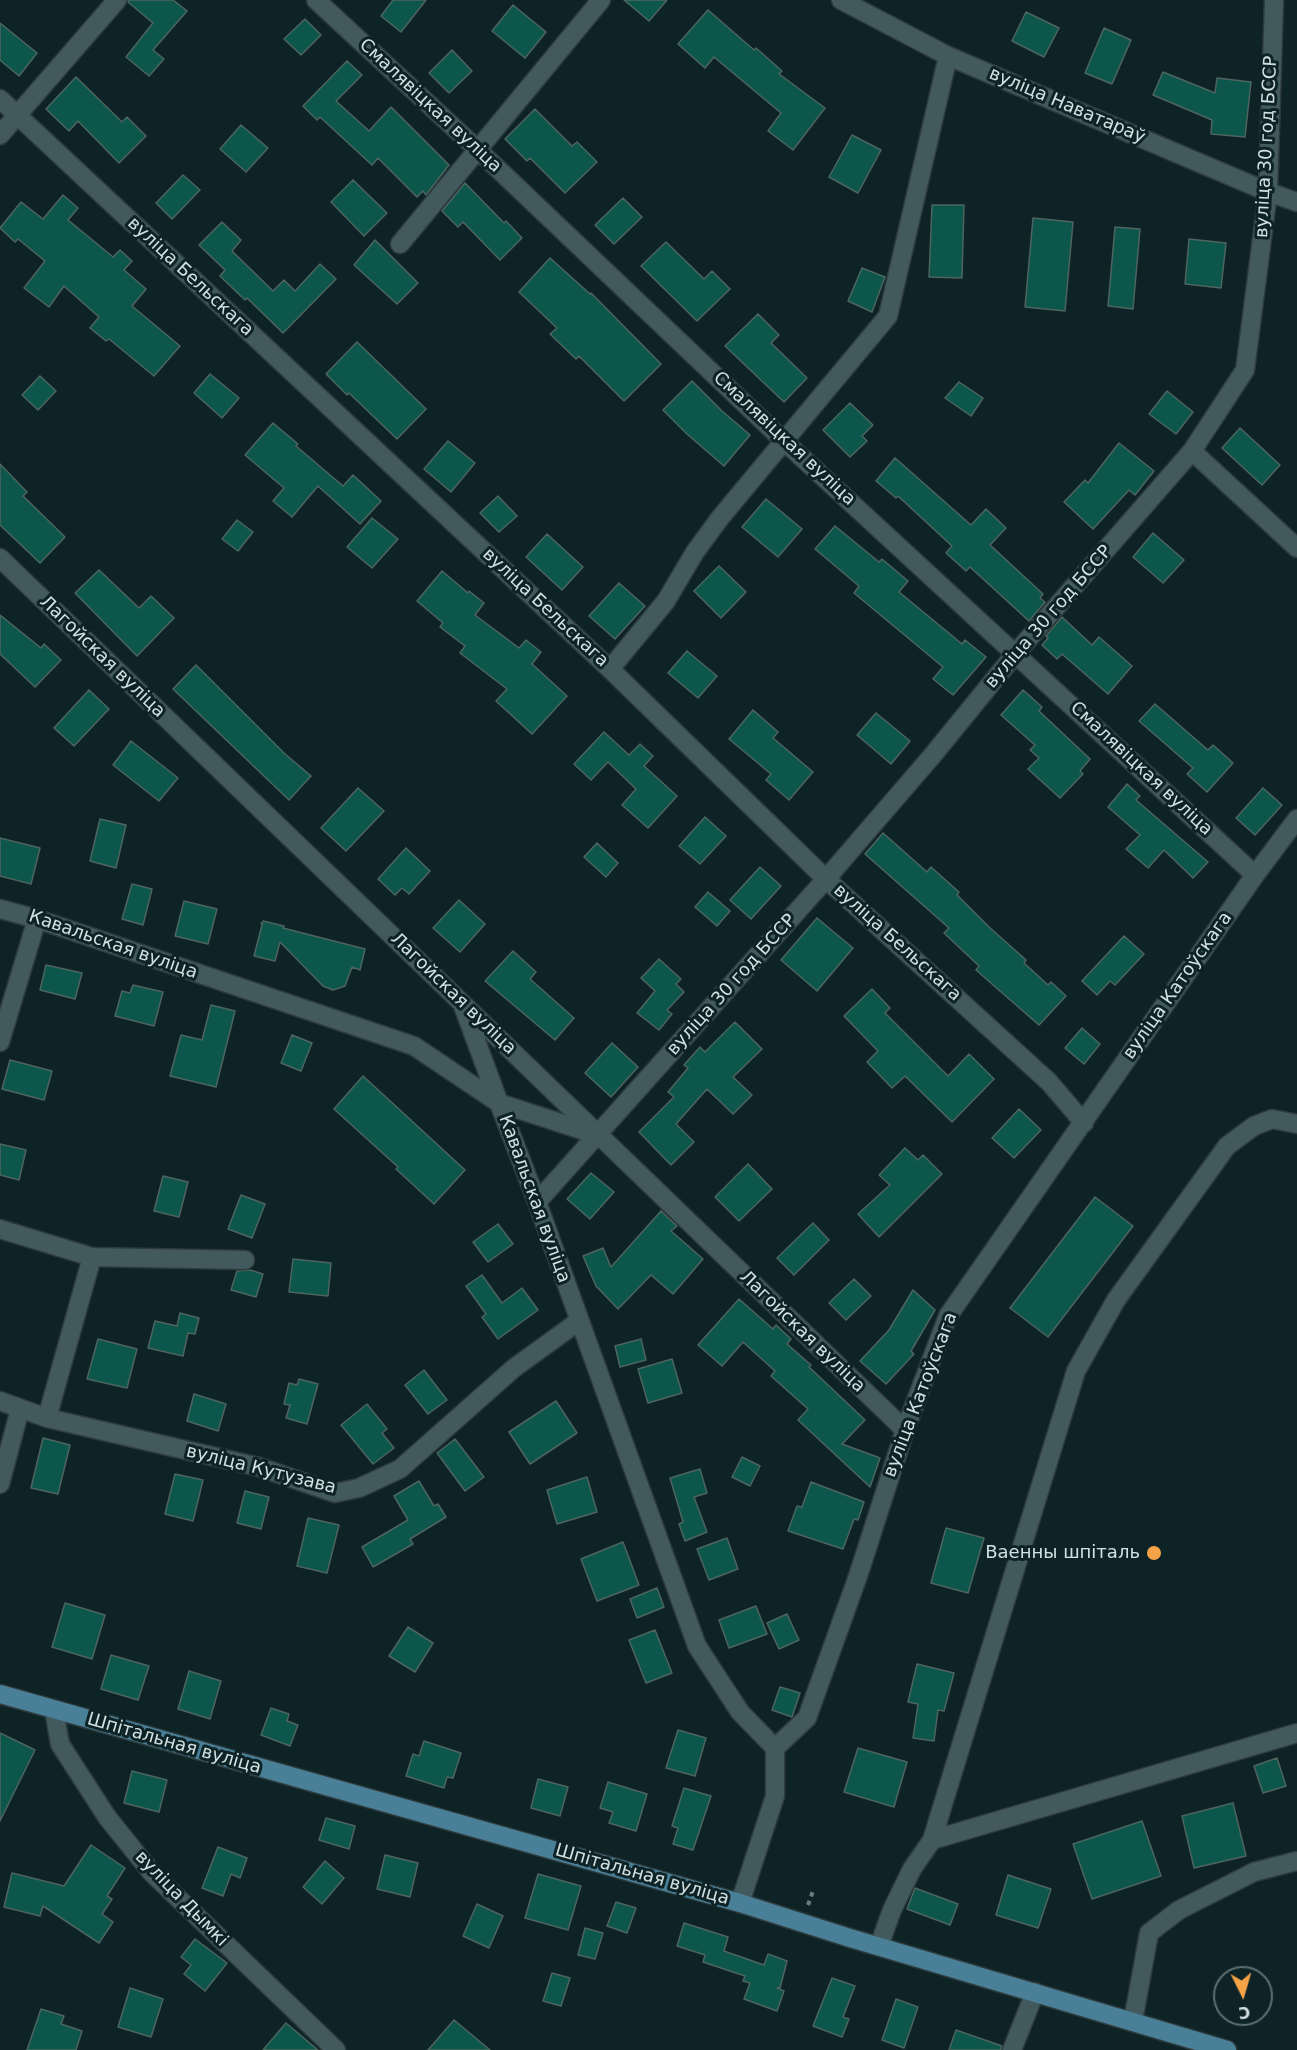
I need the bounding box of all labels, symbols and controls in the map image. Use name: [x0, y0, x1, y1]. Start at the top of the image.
street label: Смалявіцкая вуліца: [354, 34, 506, 178]
street label: вуліца 30 год БССР: [1251, 55, 1283, 239]
street label: вуліца Наватараў: [986, 63, 1148, 149]
street label: вуліца Бельскага: [122, 213, 258, 341]
street label: Смалявіцкая вуліца: [708, 367, 860, 511]
street label: вуліца 30 год БССР: [981, 541, 1117, 693]
street label: вуліца Бельскага: [477, 544, 613, 672]
street label: Лагойская вуліца: [35, 592, 169, 722]
street label: Смалявіцкая вуліца: [1065, 697, 1217, 841]
street label: вуліца Бельскага: [829, 880, 965, 1006]
street label: Кавальская вуліца: [26, 906, 200, 984]
street label: вуліца Катоўскага: [1119, 908, 1237, 1064]
street label: вуліца 30 год БССР: [663, 910, 801, 1060]
street label: Лагойская вуліца: [386, 929, 520, 1059]
street label: Кавальская вуліца: [494, 1112, 574, 1286]
street label: Лагойская вуліца: [735, 1267, 869, 1397]
street label: вуліца Катоўскага: [880, 1309, 962, 1481]
street label: вуліца Кутузава: [184, 1441, 338, 1499]
place label: Ваенны шпіталь: [985, 1542, 1140, 1564]
marker: Ваенны шпіталь: [1145, 1544, 1163, 1562]
street label: Шпітальная вуліца: [84, 1709, 264, 1779]
street label: Шпітальная вуліца: [552, 1840, 732, 1910]
street label: вуліца Дымкі: [130, 1847, 232, 1951]
north arrow: [1213, 1966, 1273, 2026]
text: С: [1238, 2002, 1251, 2022]

